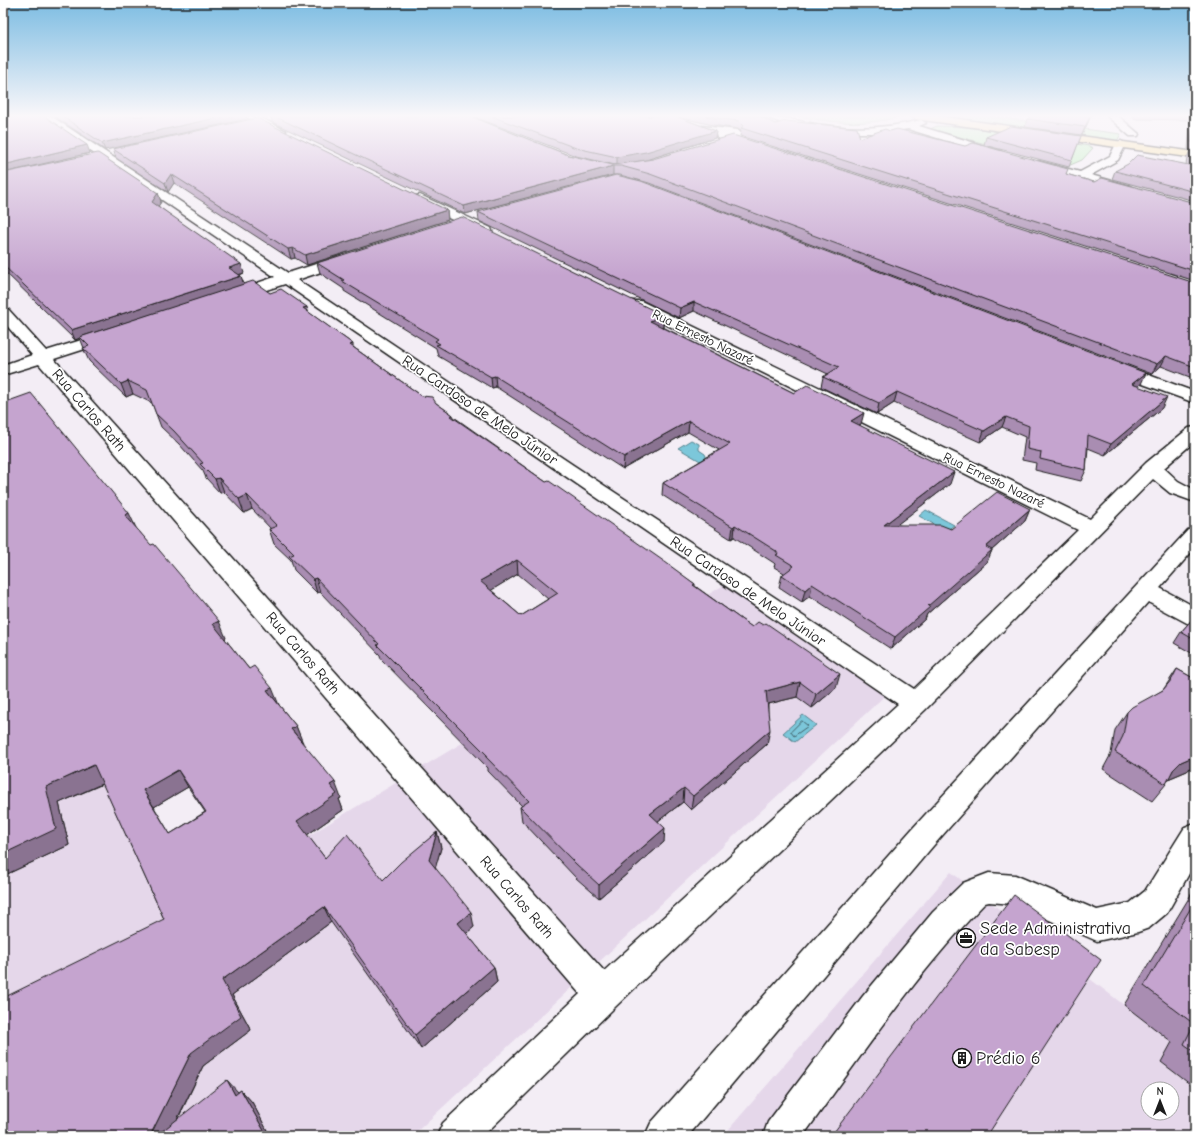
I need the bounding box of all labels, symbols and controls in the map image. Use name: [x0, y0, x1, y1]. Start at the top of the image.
street label: Rua Ernesto Nazaré: [650, 306, 756, 368]
street label: Rua Cardoso de Melo Júnior: [399, 351, 561, 469]
street label: Rua Carlos Rath: [48, 365, 130, 455]
street label: Rua Ernesto Nazaré: [941, 449, 1047, 511]
street label: Rua Cardoso de Melo Júnior: [667, 532, 829, 650]
street label: Rua Carlos Rath: [262, 608, 344, 698]
street label: Rua Carlos Rath: [476, 852, 558, 942]
place label: Sede Administrativa da Sabesp: [980, 918, 1131, 960]
office icon: Sede Administrativa da Sabesp: [955, 927, 977, 949]
building icon: Prédio 6: [951, 1047, 973, 1069]
place label: Prédio 6: [976, 1048, 1041, 1069]
north arrow: [1140, 1081, 1180, 1121]
text: N: [1156, 1085, 1164, 1098]

